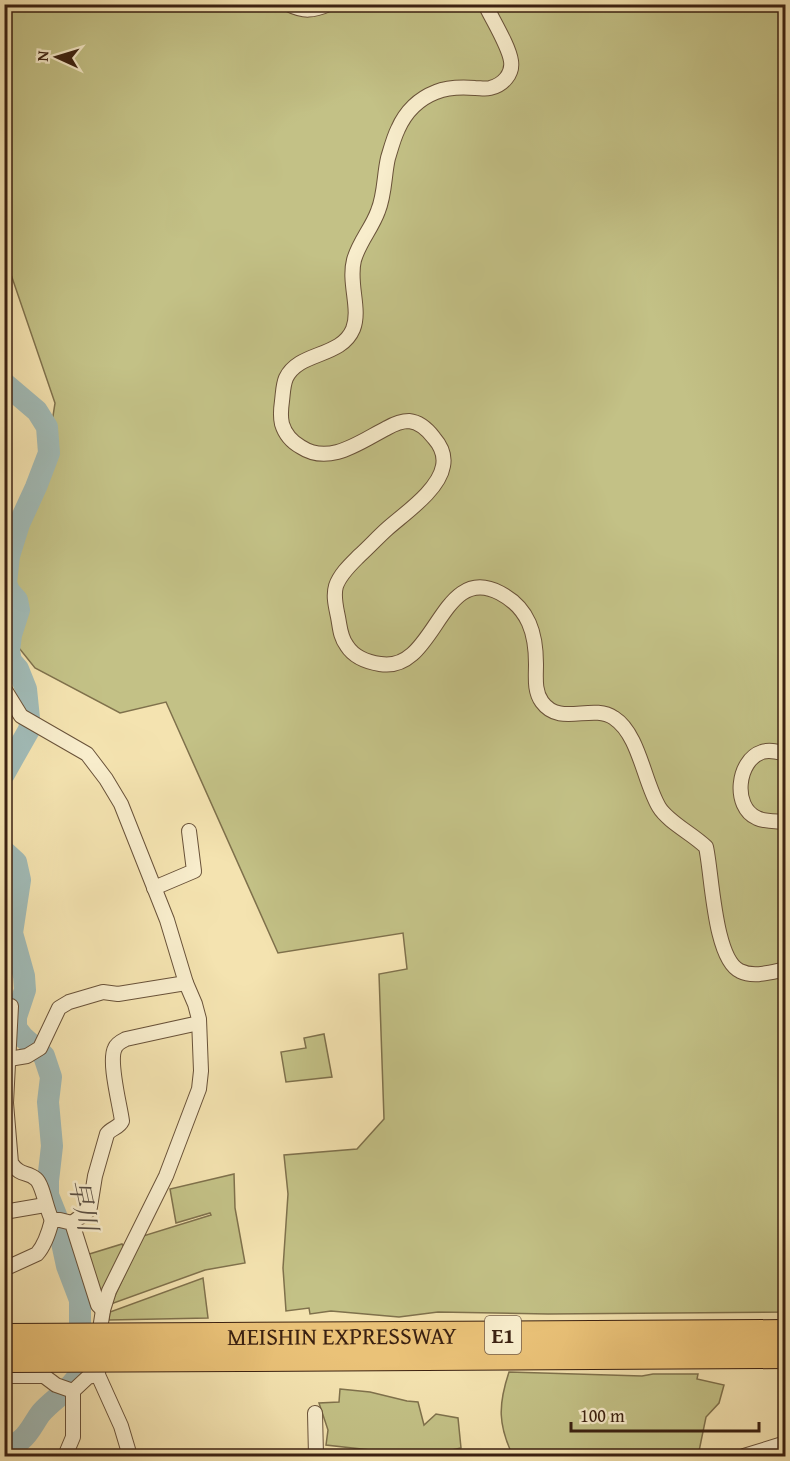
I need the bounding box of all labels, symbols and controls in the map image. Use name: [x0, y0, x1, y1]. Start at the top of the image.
north arrow: [27, 27, 87, 87]
text: N: [30, 49, 54, 62]
water label: 早川: [60, 1176, 109, 1237]
road number: E1: [485, 1316, 521, 1354]
street label: MEISHIN EXPRESSWAY: [227, 1317, 457, 1353]
scale bar: [571, 1395, 758, 1433]
text: 100 m: [580, 1402, 625, 1429]

